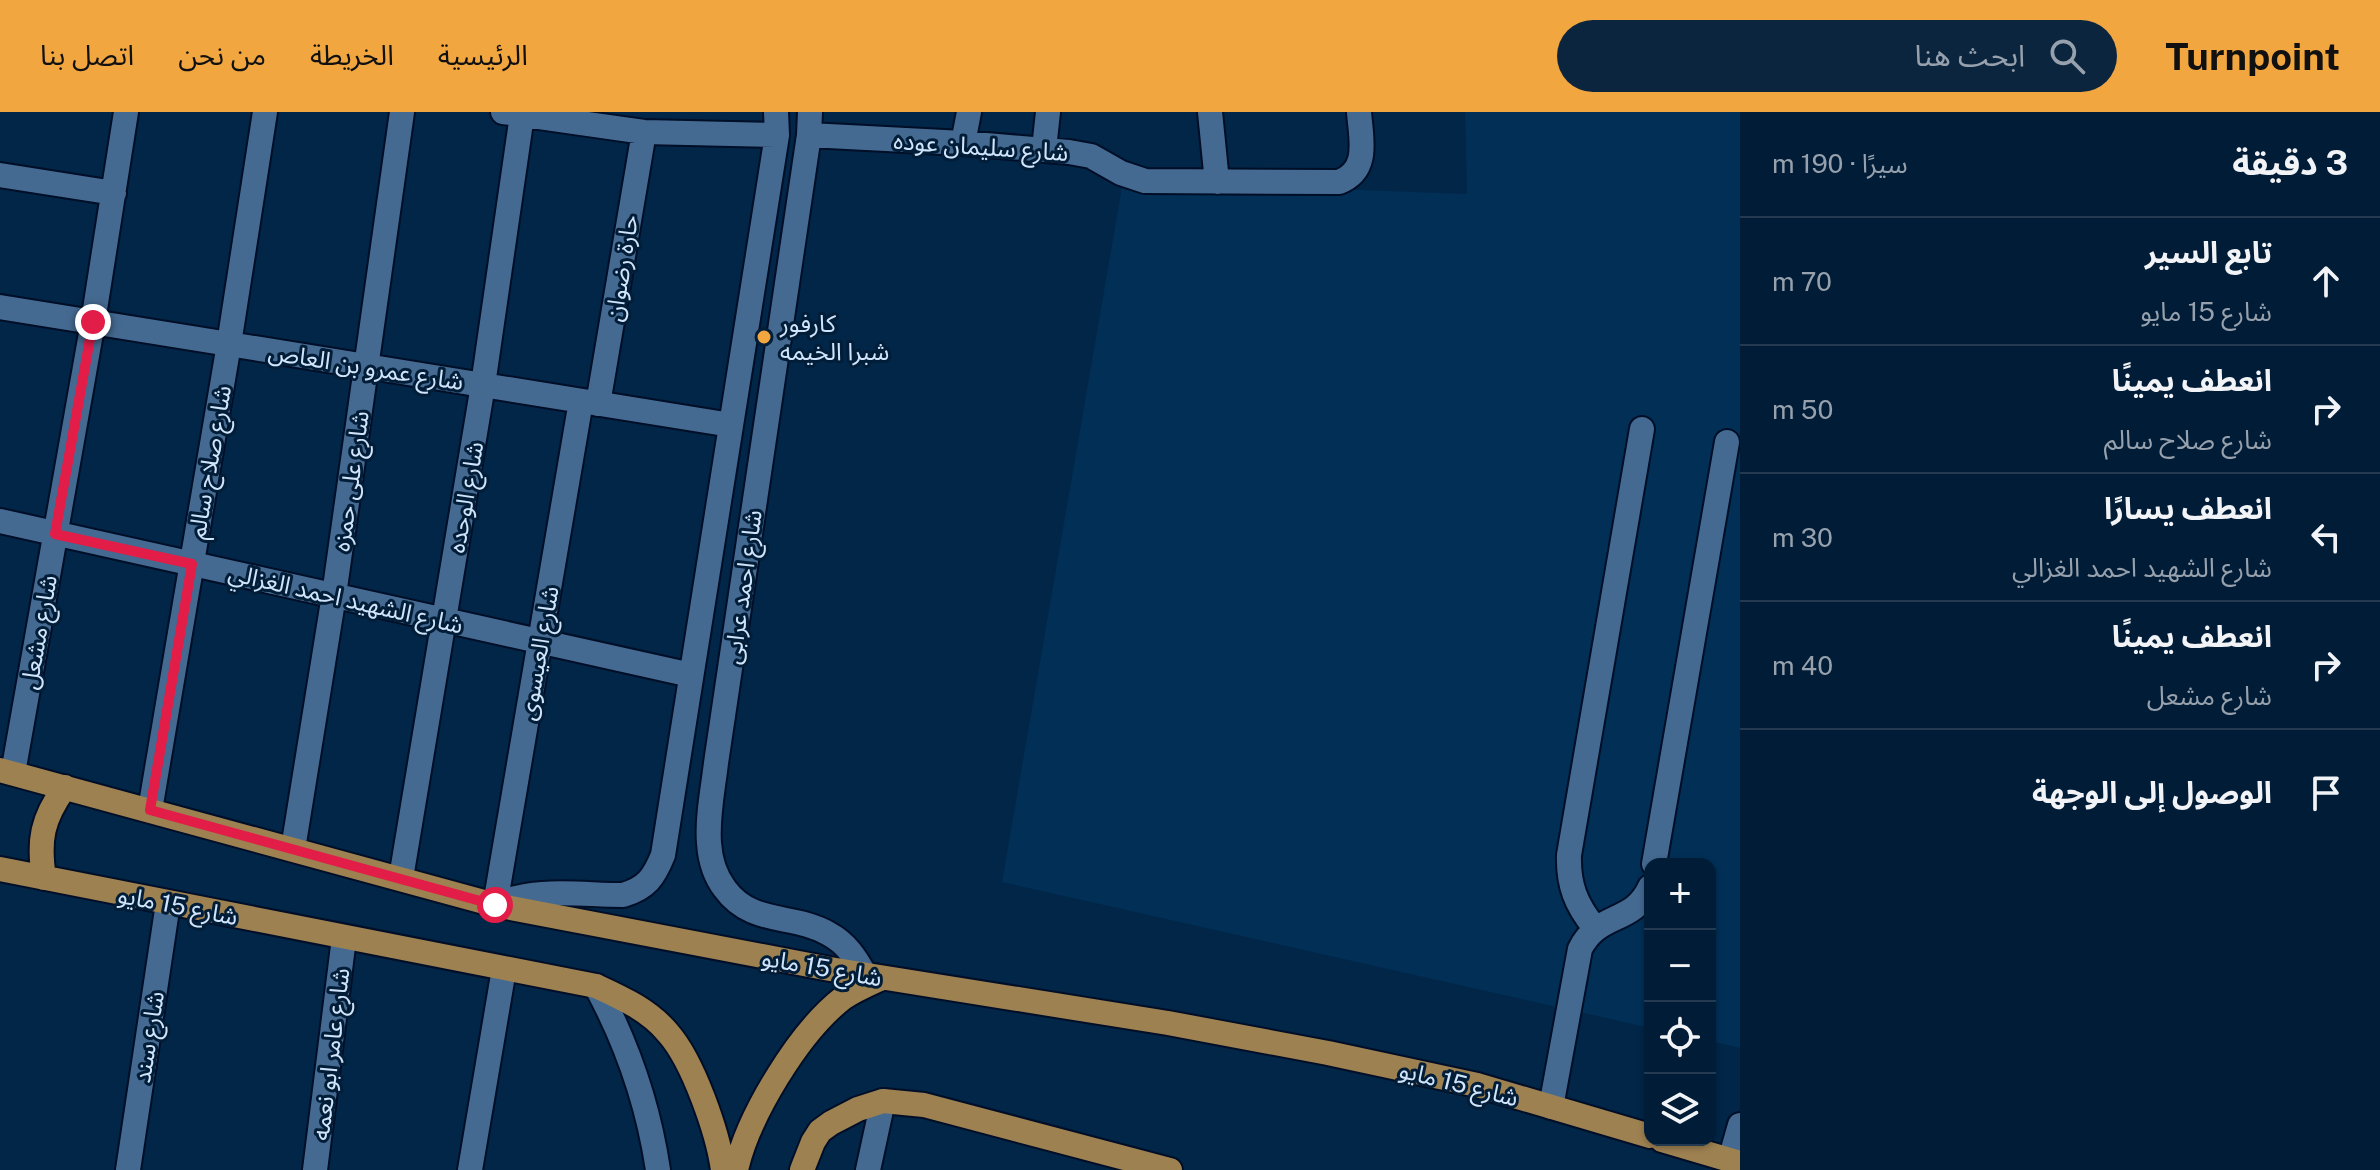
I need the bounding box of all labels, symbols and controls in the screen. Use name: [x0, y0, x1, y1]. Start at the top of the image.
search box: [1557, 20, 2117, 92]
icon: search: [2045, 34, 2089, 78]
text: Turnpoint: [2165, 34, 2340, 79]
text: ابحث هنا: [1915, 37, 2025, 73]
text: اتصل بنا: [40, 38, 134, 71]
text: من نحن: [178, 38, 266, 71]
text: الخريطة: [310, 38, 394, 71]
text: الرئيسية: [438, 38, 528, 71]
street label: شارع سليمان عوده: [892, 126, 1069, 170]
text: 3 دقيقة: [2232, 143, 2348, 183]
text: سيرًا · 190 m: [1772, 148, 1908, 179]
street label: حارة رضوان: [599, 213, 644, 324]
text: تابع السير: [2145, 234, 2272, 270]
icon: ahead: [2304, 259, 2348, 303]
text: 70 m: [1772, 266, 1832, 297]
text: شارع 15 مايو: [2140, 296, 2272, 327]
route end: [75, 304, 111, 340]
place label: كارفور شبرا الخيمه: [779, 309, 889, 366]
marker: كارفور شبرا الخيمه: [755, 328, 773, 346]
street label: شارع عمرو بن العاص: [266, 337, 466, 399]
text: انعطف يمينًا: [2112, 362, 2272, 398]
street label: شارع صلاح سالم: [182, 383, 240, 542]
icon: right: [2304, 387, 2348, 431]
text: 50 m: [1772, 394, 1833, 425]
street label: شارع على حمزه: [326, 409, 378, 554]
text: شارع صلاح سالم: [2104, 424, 2272, 455]
street label: شارع الوحده: [441, 439, 492, 556]
text: انعطف يسارًا: [2104, 490, 2272, 526]
street label: شارع احمد عرابى: [717, 508, 771, 667]
icon: left: [2304, 515, 2348, 559]
text: 30 m: [1772, 522, 1833, 553]
text: شارع الشهيد احمد الغزالي: [2012, 552, 2272, 583]
street label: شارع الشهيد احمد الغزالي: [225, 557, 466, 644]
street label: شارع مشعل: [14, 573, 66, 692]
street label: شارع العيسوى: [512, 584, 568, 723]
text: انعطف يمينًا: [2112, 618, 2272, 654]
icon: right: [2304, 643, 2348, 687]
text: 40 m: [1772, 650, 1833, 681]
text: شارع مشعل: [2147, 680, 2272, 711]
icon: arrive: [2304, 771, 2348, 815]
text: الوصول إلى الوجهة: [2032, 774, 2272, 810]
map controls: [1644, 858, 1716, 1146]
button: +: [1644, 858, 1716, 930]
street label: شارع 15 مايو: [115, 880, 240, 934]
route start: [477, 887, 513, 923]
button: −: [1644, 930, 1716, 1002]
street label: شارع 15 مايو: [759, 943, 884, 995]
street label: شارع عامر ابو نعمه: [306, 966, 358, 1142]
street label: شارع سند: [127, 989, 173, 1085]
button: locate: [1644, 1002, 1716, 1074]
street label: شارع 15 مايو: [1396, 1055, 1521, 1115]
button: layers: [1644, 1074, 1716, 1146]

